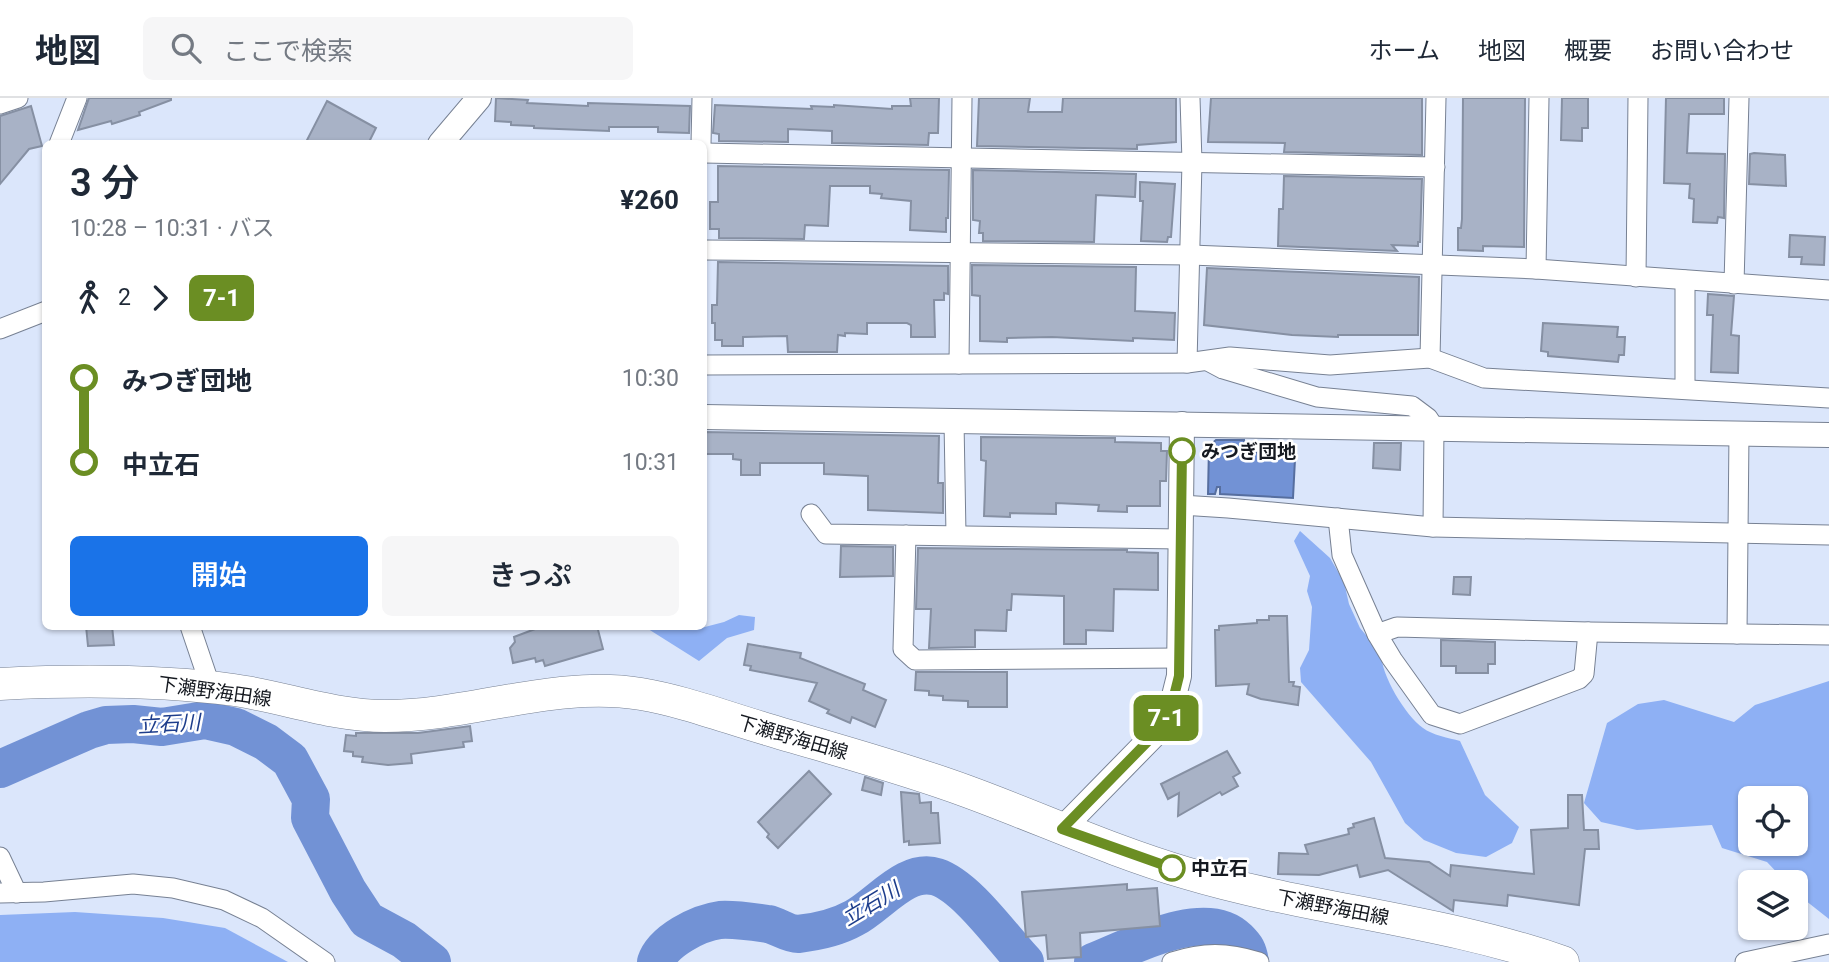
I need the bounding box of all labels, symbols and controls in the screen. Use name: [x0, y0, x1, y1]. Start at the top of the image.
search box: [143, 17, 633, 80]
icon: search: [167, 29, 205, 67]
text: 地図: [35, 31, 101, 70]
text: ここで検索: [223, 36, 353, 66]
text: ホーム: [1369, 37, 1440, 65]
text: 地図: [1478, 37, 1526, 65]
text: 概要: [1564, 37, 1612, 65]
text: お問い合わせ: [1650, 37, 1794, 65]
text: 3 分: [70, 161, 139, 205]
text: ¥260: [620, 185, 679, 215]
text: 10:28 – 10:31 · バス: [70, 215, 274, 242]
icon: walk: [70, 279, 108, 317]
icon: forward: [141, 279, 179, 317]
text: 2: [118, 284, 131, 311]
text: 7-1: [203, 284, 240, 312]
text: 10:30: [622, 365, 679, 392]
text: みつぎ団地: [122, 366, 252, 396]
marker: みつぎ団地: [1169, 438, 1195, 464]
place label: みつぎ団地: [1201, 440, 1296, 463]
text: 10:31: [622, 449, 679, 476]
text: 中立石: [122, 450, 200, 480]
button: 開始: [70, 536, 368, 616]
button: きっぷ: [382, 536, 679, 616]
street label: 下瀬野海田線: [157, 672, 273, 711]
line badge: 7-1: [1126, 695, 1206, 741]
text: 7-1: [1148, 704, 1185, 732]
water label: 立石川: [137, 710, 203, 738]
street label: 下瀬野海田線: [735, 711, 851, 764]
map controls: [1738, 786, 1808, 940]
button: locate: [1738, 786, 1808, 856]
marker: 中立石: [1159, 855, 1185, 881]
place label: 中立石: [1191, 857, 1248, 880]
button: layers: [1738, 870, 1808, 940]
water label: 立石川: [838, 876, 906, 931]
street label: 下瀬野海田線: [1275, 885, 1391, 930]

